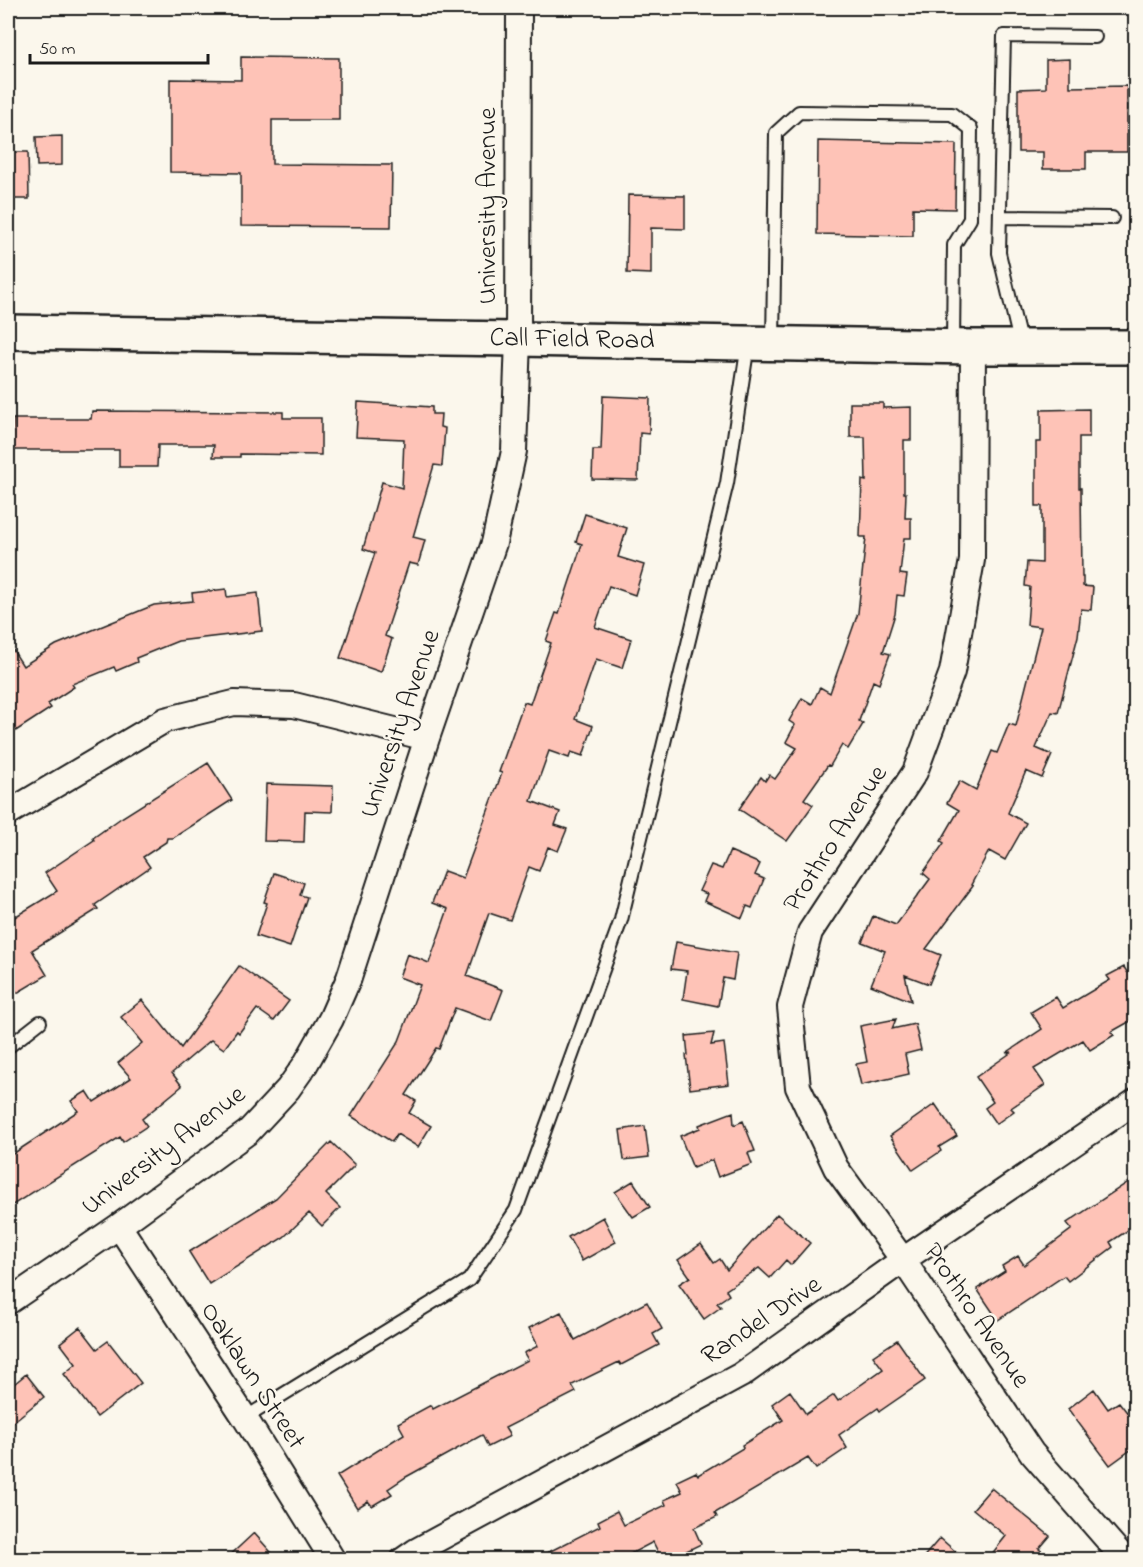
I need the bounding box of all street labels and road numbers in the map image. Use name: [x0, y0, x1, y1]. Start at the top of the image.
street label: University Avenue: [469, 107, 508, 305]
street label: Call Field Road: [489, 319, 655, 361]
street label: University Avenue: [350, 624, 452, 824]
street label: Prothro Avenue: [774, 757, 899, 920]
street label: University Avenue: [74, 1076, 255, 1226]
street label: Prothro Avenue: [913, 1235, 1040, 1397]
street label: Randel Drive: [694, 1266, 831, 1376]
street label: Oaklawn Street: [190, 1294, 314, 1458]

